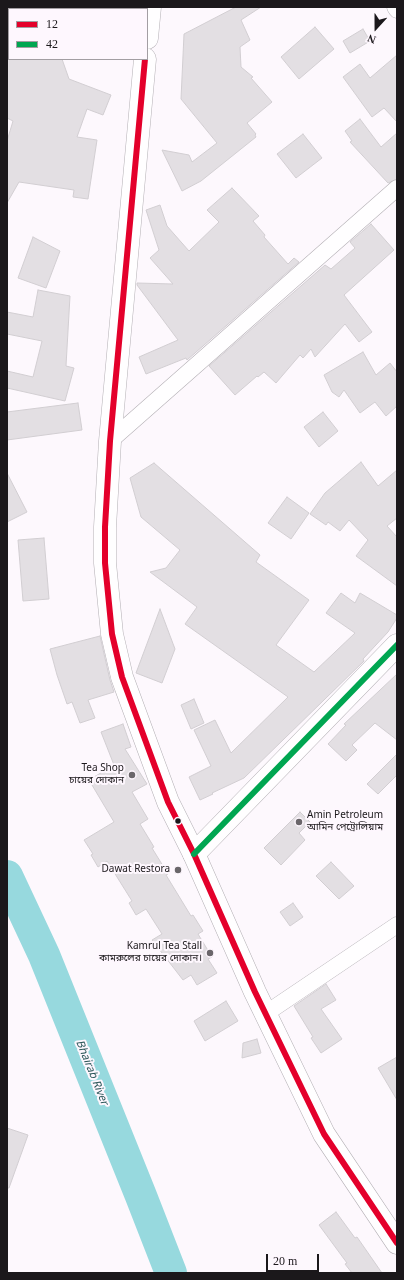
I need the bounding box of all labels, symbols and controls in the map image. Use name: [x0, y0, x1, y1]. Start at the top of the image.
legend: [8, 8, 148, 60]
north arrow: [356, 8, 396, 48]
text: 12: [46, 17, 58, 31]
text: N: [366, 32, 378, 46]
text: 42: [46, 37, 58, 51]
place label: Tea Shop চায়ের দোকান: [69, 763, 124, 786]
marker: Tea Shop চায়ের দোকান: [127, 770, 137, 780]
place label: Amin Petroleum আমিন পেট্রোলিয়াম: [307, 810, 383, 834]
unlabelled marker: [173, 816, 183, 826]
marker: Amin Petroleum আমিন পেট্রোলিয়াম: [294, 817, 304, 827]
place label: Dawat Restora: [102, 864, 170, 876]
marker: Dawat Restora: [173, 865, 183, 875]
place label: Kamrul Tea Stall কামরুলের চায়ের দোকান।: [99, 941, 202, 964]
marker: Kamrul Tea Stall কামরুলের চায়ের দোকান।: [205, 948, 215, 958]
water label: Bhairab River: [72, 1038, 110, 1108]
scale bar: [268, 1246, 321, 1272]
text: 20 m: [273, 1254, 297, 1268]

